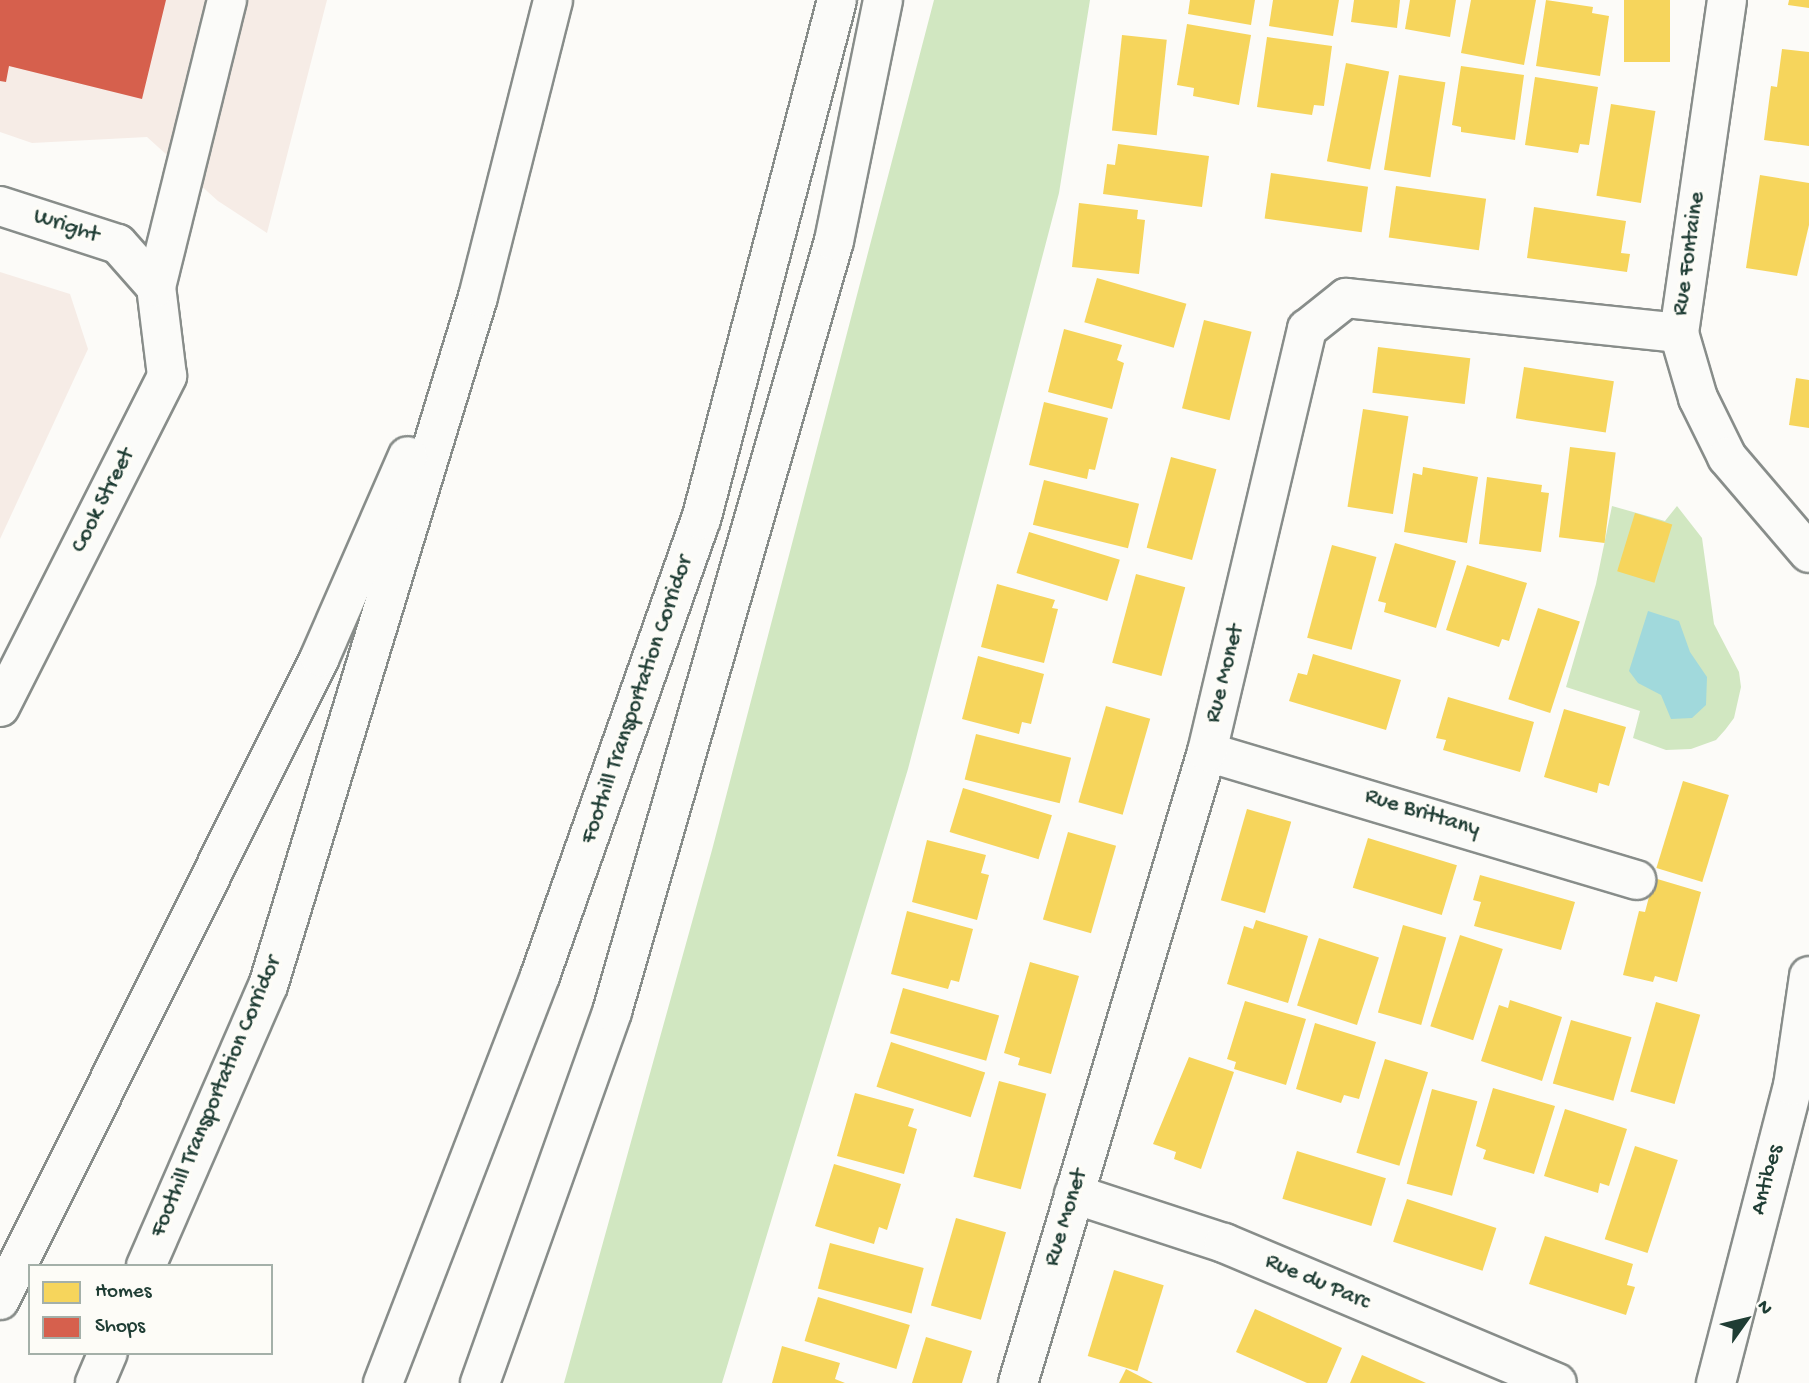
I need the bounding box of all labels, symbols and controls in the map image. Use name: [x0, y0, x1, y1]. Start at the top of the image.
street label: Rue Fontaine: [1668, 190, 1712, 318]
street label: Wright: [30, 203, 102, 251]
street label: Cook Street: [66, 444, 142, 558]
street label: Foothill Transportation Corridor: [576, 552, 700, 848]
street label: Rue Monet: [1200, 622, 1252, 726]
street label: Rue Brittany: [1361, 783, 1483, 845]
street label: Foothill Transportation Corridor: [145, 952, 289, 1242]
street label: Antibes: [1745, 1142, 1791, 1218]
street label: Rue Monet: [1039, 1166, 1095, 1270]
street label: Rue du Parc: [1260, 1249, 1374, 1317]
legend: [28, 1264, 273, 1355]
text: Homes: [95, 1280, 151, 1305]
north arrow: [1711, 1285, 1781, 1355]
text: N: [1751, 1296, 1777, 1320]
text: Shops: [95, 1315, 145, 1340]

